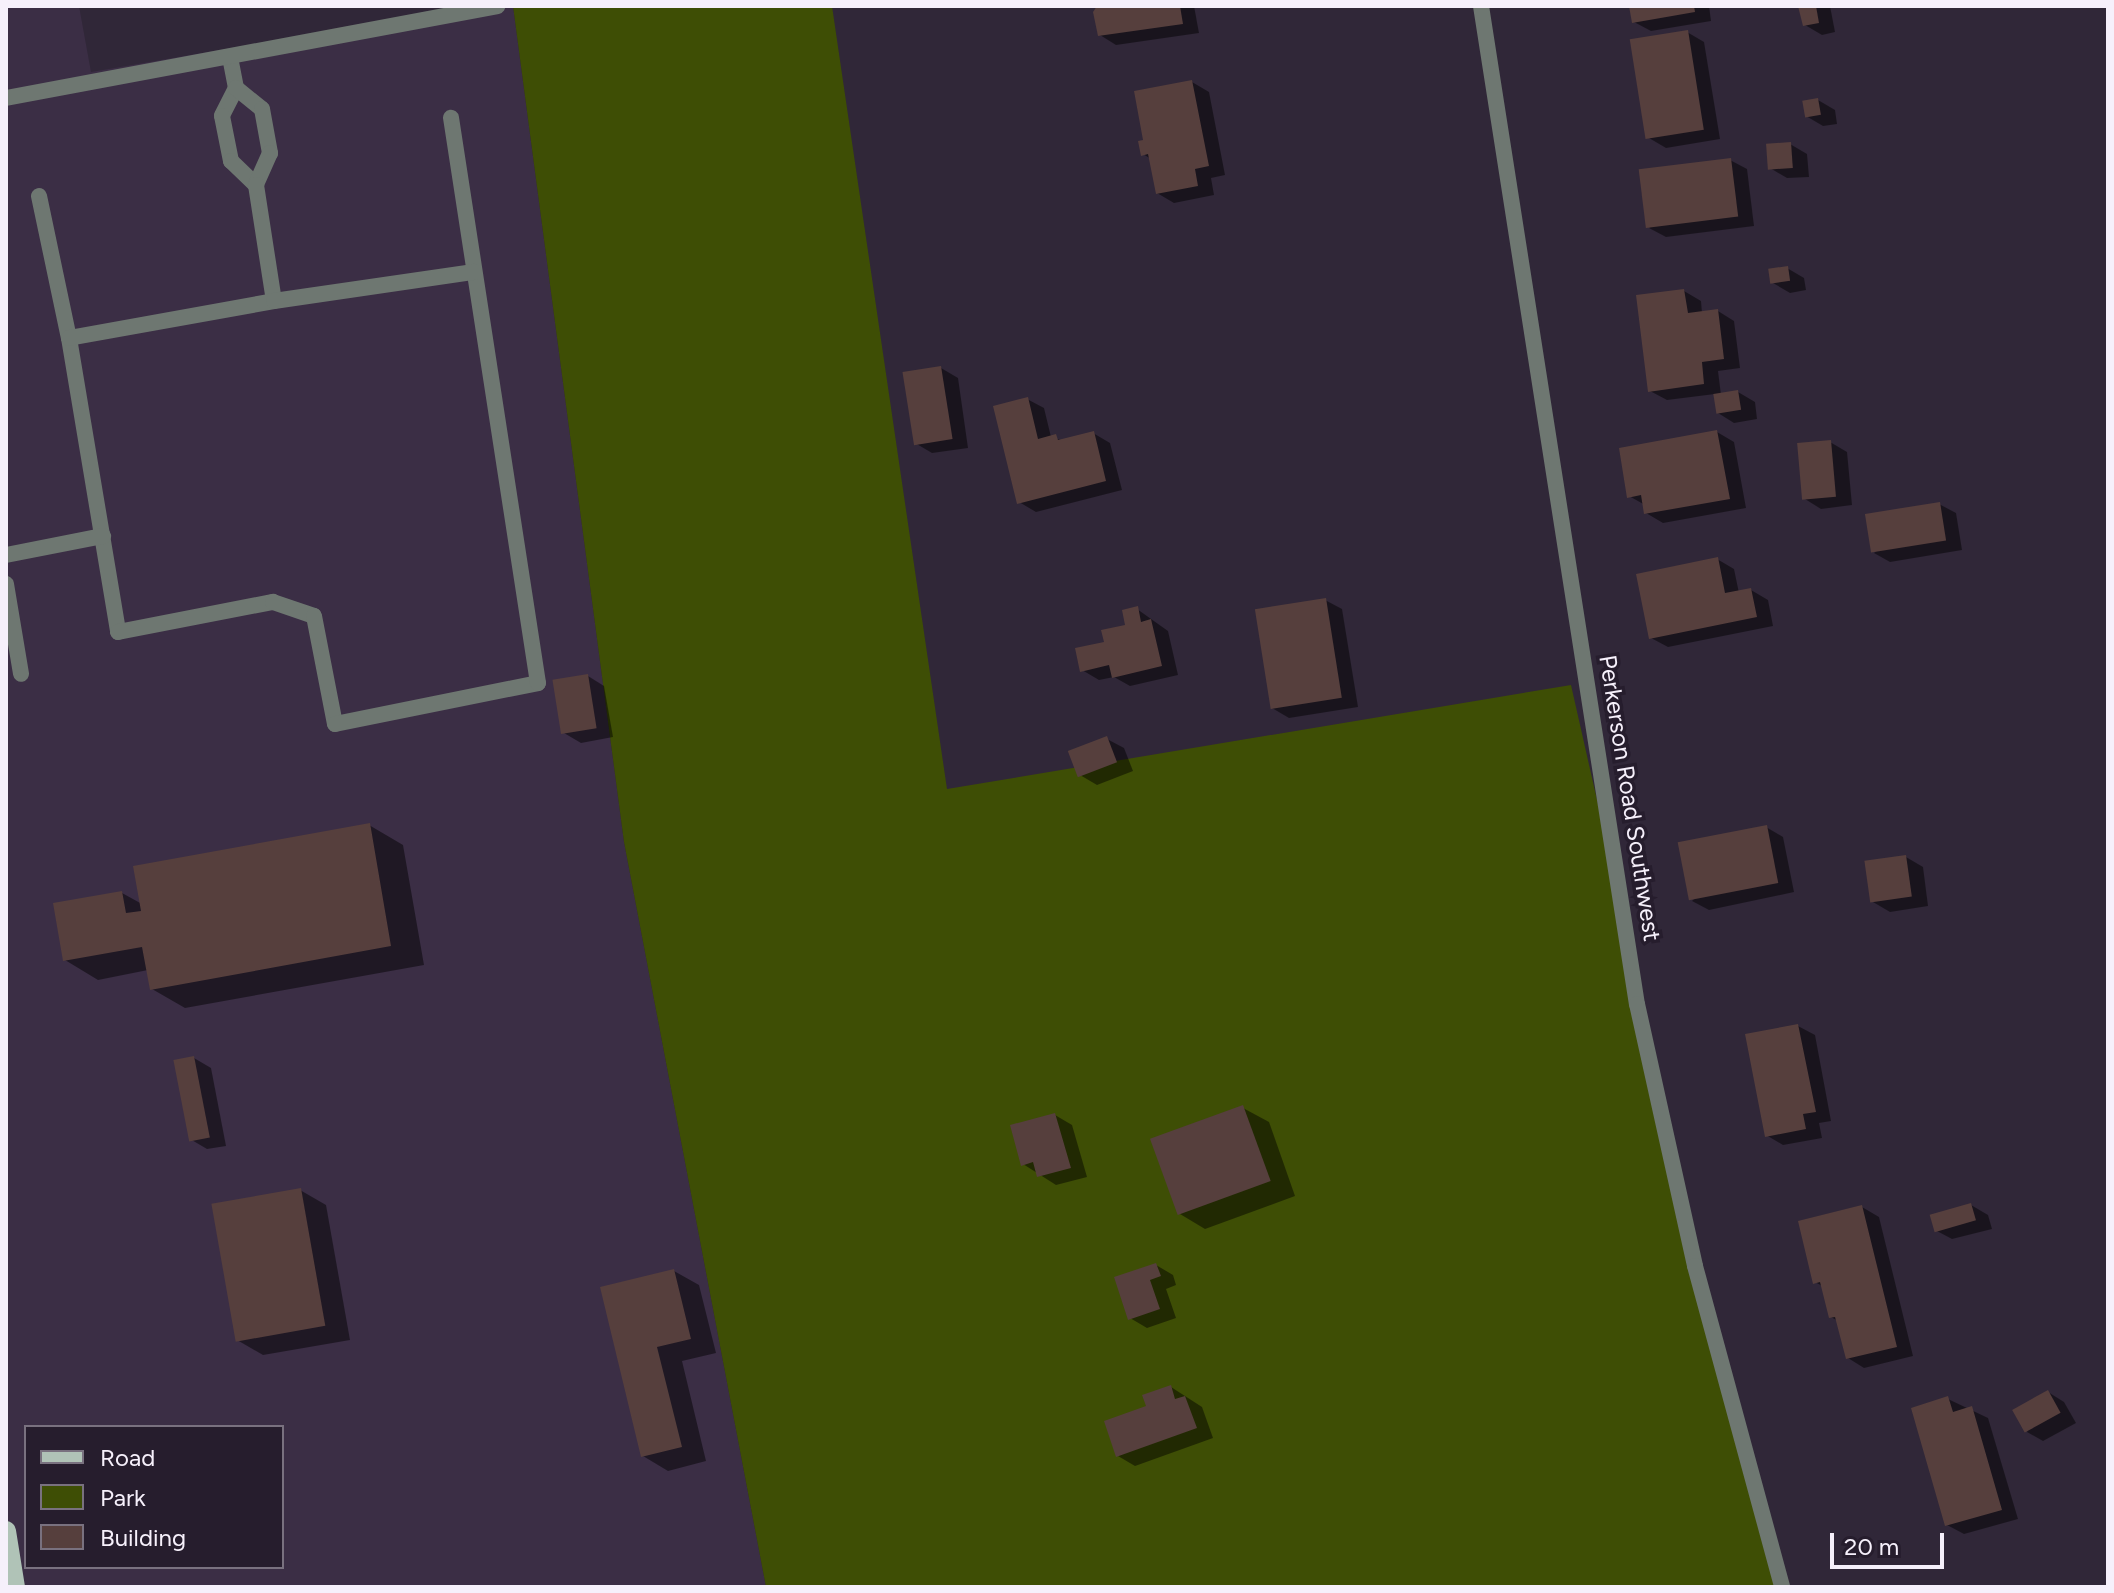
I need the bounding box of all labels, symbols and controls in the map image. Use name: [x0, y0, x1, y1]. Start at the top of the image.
street label: Perkerson Road Southwest: [1593, 653, 1667, 943]
legend: [24, 1425, 284, 1569]
text: Road: [100, 1443, 155, 1472]
text: Park: [100, 1483, 146, 1512]
scale bar: [1834, 1517, 1948, 1567]
text: Building: [100, 1523, 186, 1552]
text: 20 m: [1844, 1532, 1899, 1561]

